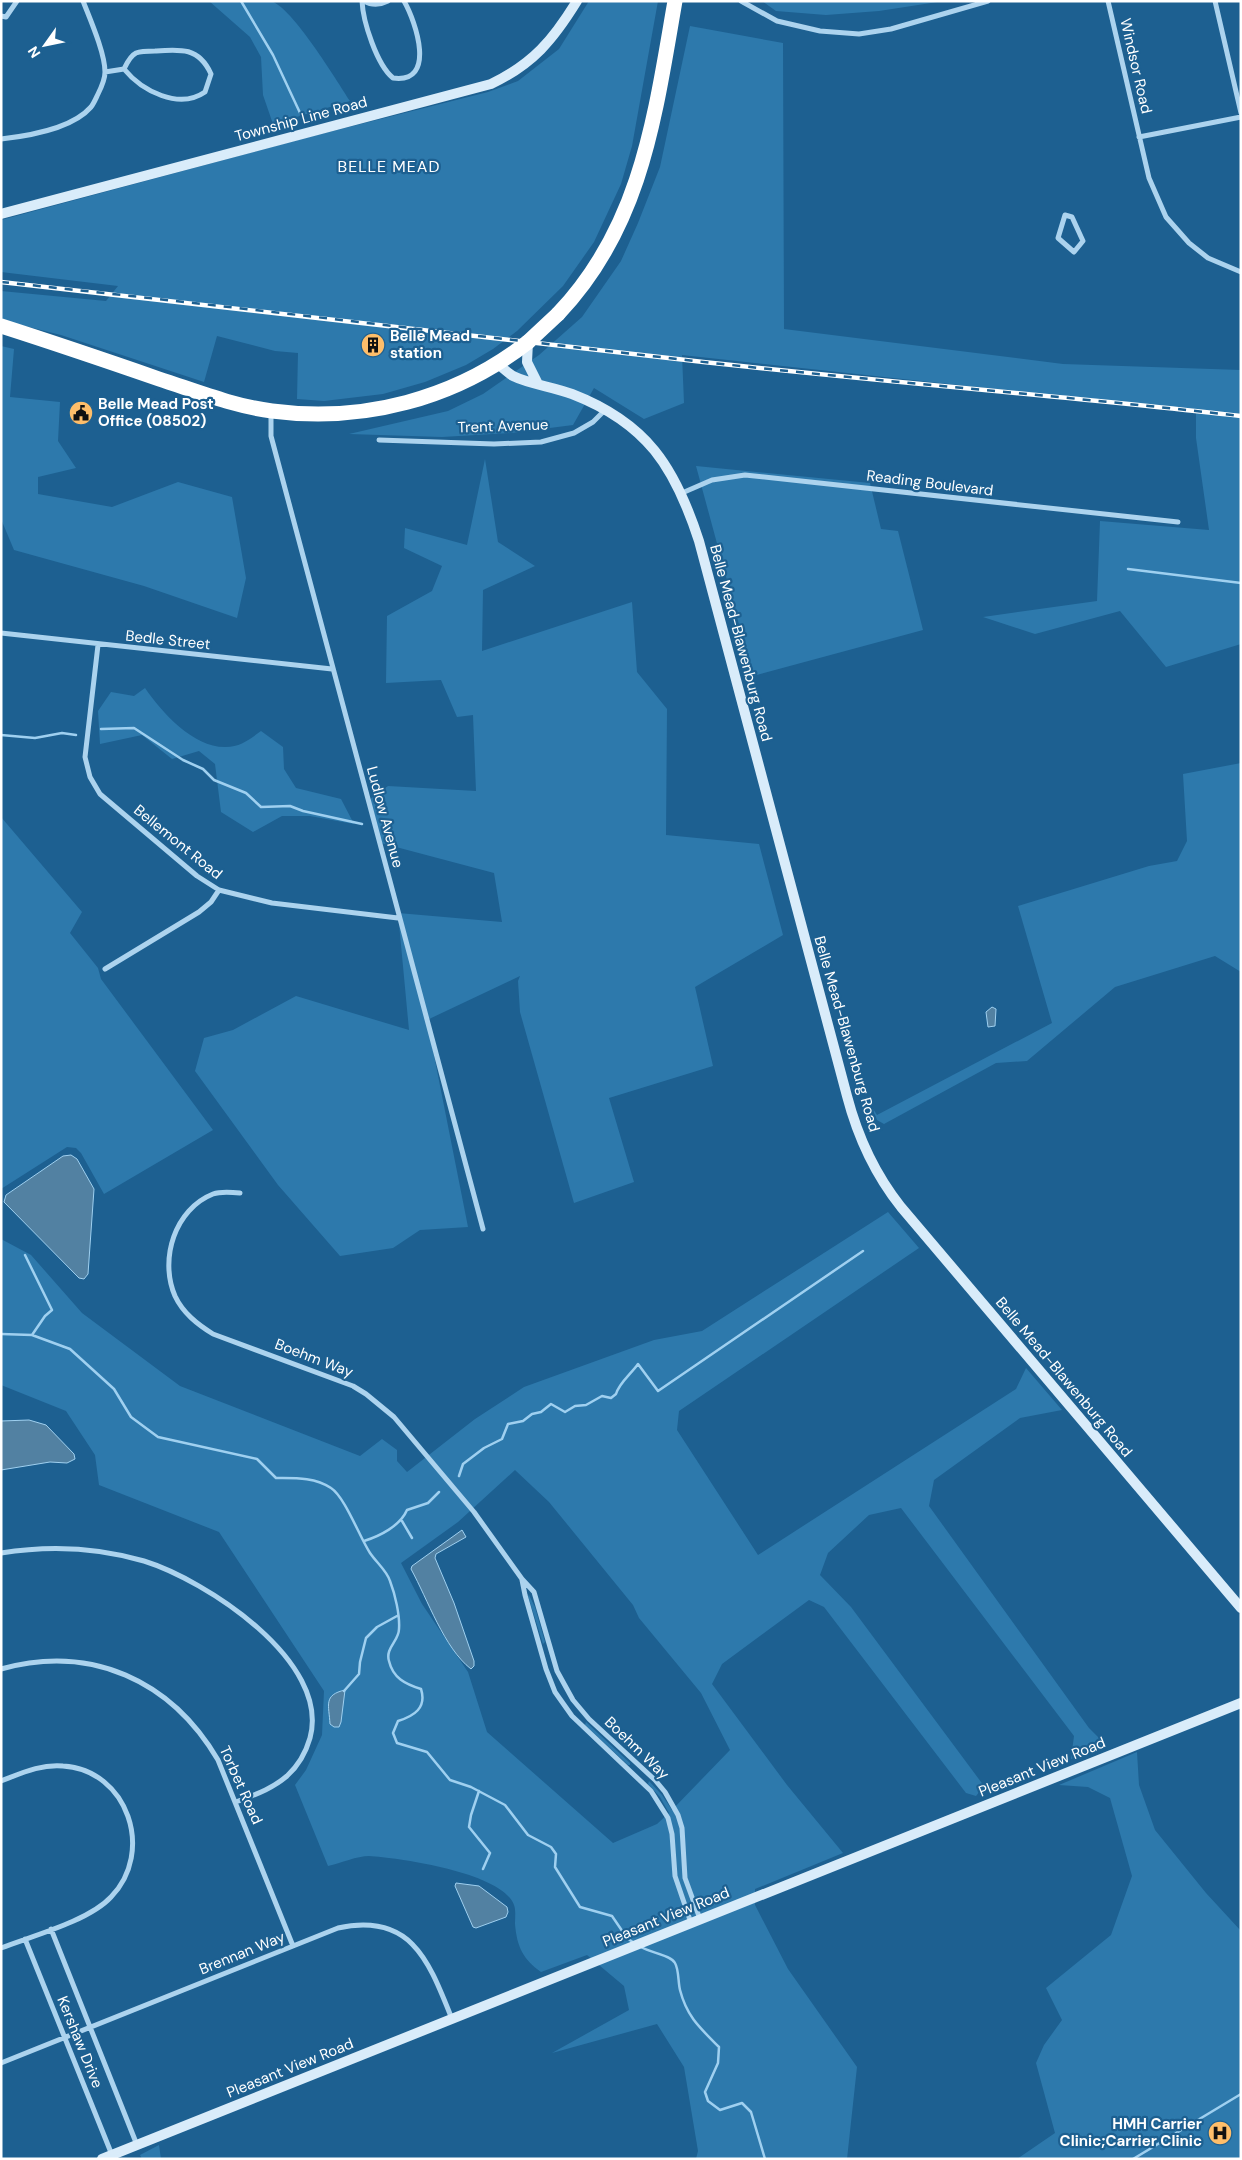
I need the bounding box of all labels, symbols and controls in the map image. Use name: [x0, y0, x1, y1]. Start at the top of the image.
street label: Windsor Road: [1115, 16, 1157, 116]
north arrow: [20, 20, 70, 70]
text: N: [24, 43, 44, 61]
street label: Township Line Road: [233, 92, 369, 146]
district label: BELLE MEAD: [338, 156, 440, 177]
place label: Belle Mead station: [390, 326, 470, 363]
building icon: Belle Mead station: [360, 332, 386, 358]
place label: Belle Mead Post Office (08502): [98, 394, 214, 431]
public building icon: Belle Mead Post Office (08502): [68, 400, 94, 426]
street label: Trent Avenue: [457, 414, 549, 438]
street label: Reading Boulevard: [865, 465, 995, 501]
street label: Belle Mead-Blawenburg Road: [705, 542, 777, 744]
street label: Bedle Street: [125, 626, 212, 654]
street label: Ludlow Avenue: [362, 764, 408, 870]
street label: Bellemont Road: [130, 800, 226, 884]
street label: Belle Mead-Blawenburg Road: [809, 934, 885, 1134]
street label: Belle Mead-Blawenburg Road: [991, 1293, 1137, 1461]
street label: Boehm Way: [272, 1334, 357, 1382]
street label: Boehm Way: [600, 1712, 674, 1784]
street label: Pleasant View Road: [976, 1732, 1108, 1802]
street label: Torbet Road: [215, 1743, 267, 1827]
street label: Pleasant View Road: [600, 1882, 732, 1952]
street label: Brennan Way: [196, 1926, 288, 1979]
street label: Kershaw Drive: [52, 1993, 108, 2091]
street label: Pleasant View Road: [224, 2033, 356, 2103]
place label: HMH Carrier Clinic;Carrier Clinic: [1060, 2114, 1202, 2151]
hospital icon: HMH Carrier Clinic;Carrier Clinic: [1207, 2120, 1233, 2146]

